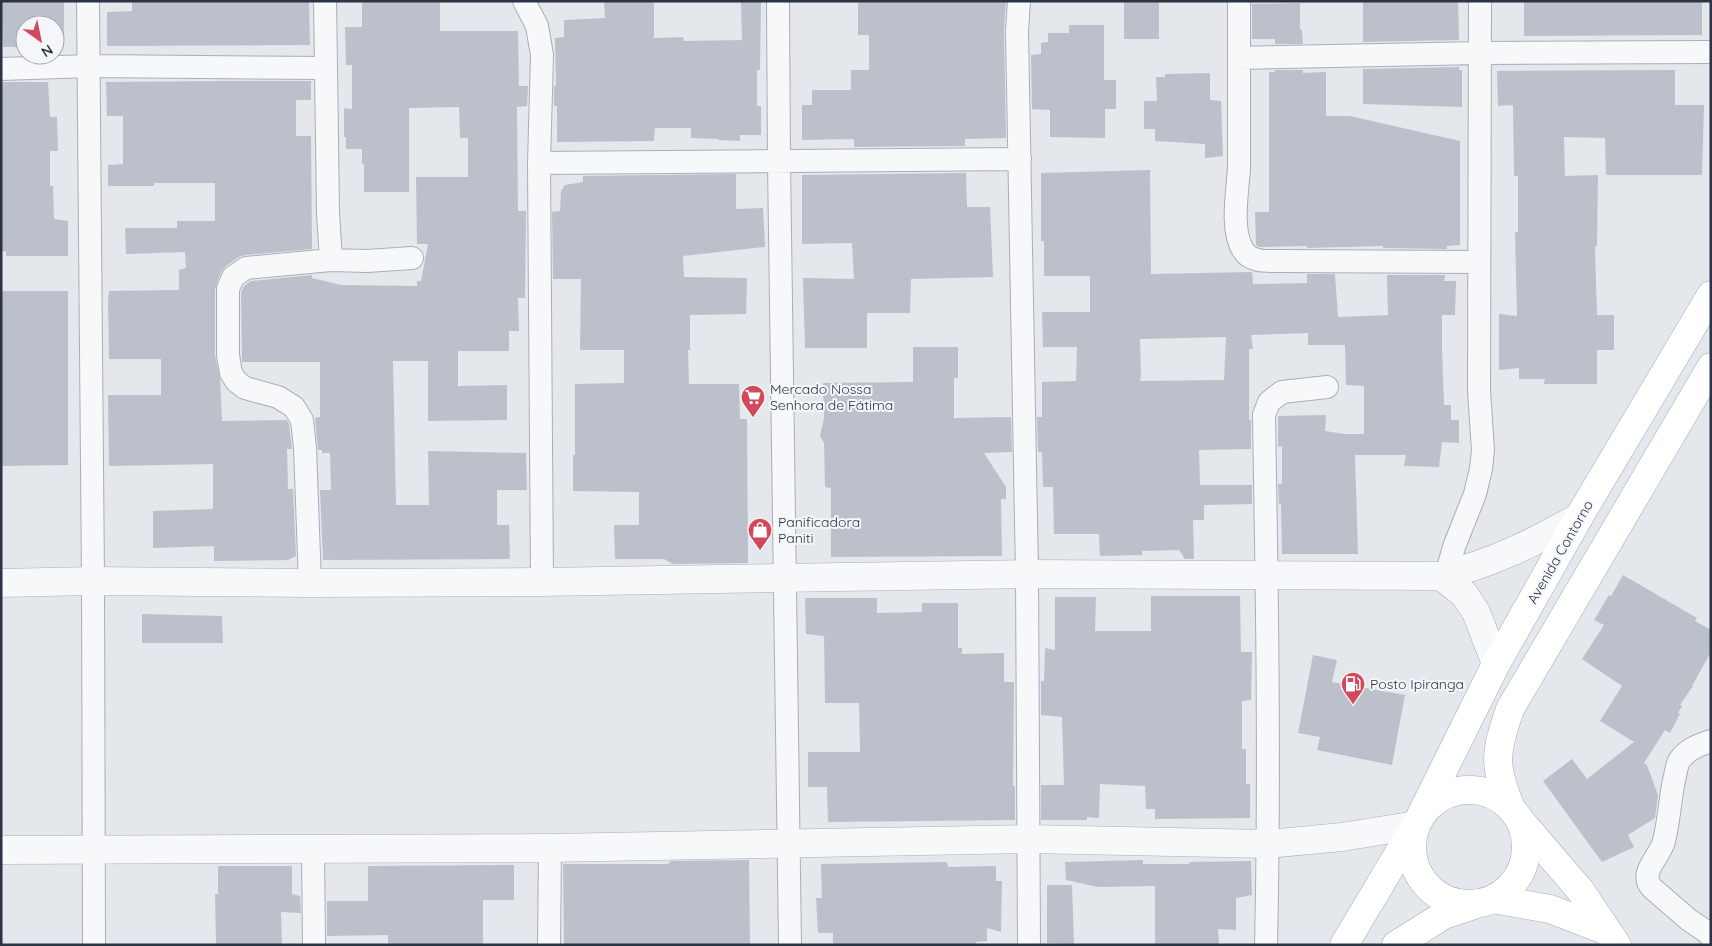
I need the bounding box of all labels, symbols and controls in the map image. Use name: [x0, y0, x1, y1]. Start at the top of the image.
north arrow: [15, 15, 65, 65]
text: N: [38, 41, 56, 61]
place label: Mercado Nossa Senhora de Fátima: [770, 380, 893, 414]
supermarket icon: Mercado Nossa Senhora de Fátima: [740, 384, 766, 418]
street label: Avenida Contorno: [1523, 497, 1597, 607]
place label: Panificadora Paniti: [778, 513, 860, 547]
shop icon: Panificadora Paniti: [747, 517, 773, 551]
fuel station icon: Posto Ipiranga: [1340, 671, 1366, 705]
place label: Posto Ipiranga: [1370, 675, 1464, 693]

